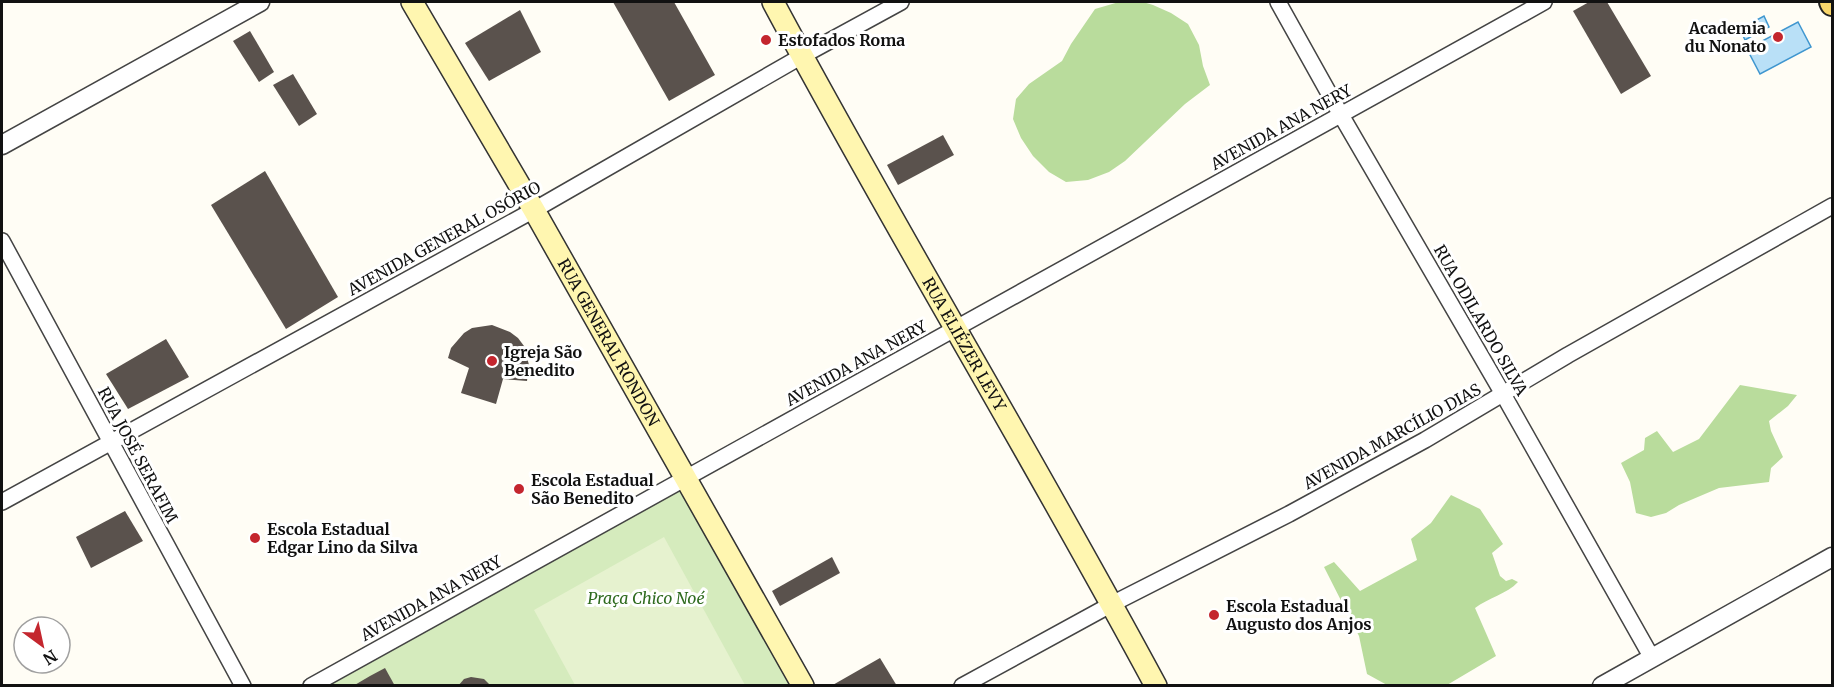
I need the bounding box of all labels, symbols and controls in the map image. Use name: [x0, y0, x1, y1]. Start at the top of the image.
place label: Academia du Nonato: [1685, 18, 1766, 56]
place label: Estofados Roma: [778, 30, 905, 50]
marker: Academia du Nonato: [1771, 30, 1785, 44]
marker: Estofados Roma: [759, 33, 773, 47]
street label: AVENIDA ANA NERY: [1206, 80, 1356, 175]
street label: AVENIDA GENERAL OSÓRIO: [343, 176, 544, 300]
street label: RUA ODILARDO SILVA: [1430, 241, 1533, 400]
street label: RUA GENERAL RONDON: [553, 255, 664, 430]
street label: RUA ELIÉZER LEVY: [918, 274, 1011, 415]
street label: AVENIDA ANA NERY: [781, 316, 931, 411]
place label: Igreja São Benedito: [504, 342, 583, 380]
marker: Igreja São Benedito: [485, 354, 499, 368]
street label: AVENIDA MARCÍLIO DIAS: [1299, 379, 1484, 494]
street label: RUA JOSÉ SERAFIM: [94, 384, 182, 527]
place label: Escola Estadual São Benedito: [531, 470, 654, 508]
marker: Escola Estadual São Benedito: [512, 482, 526, 496]
place label: Escola Estadual Edgar Lino da Silva: [267, 519, 418, 557]
marker: Escola Estadual Edgar Lino da Silva: [248, 531, 262, 545]
street label: AVENIDA ANA NERY: [356, 551, 506, 646]
park label: Praça Chico Noé: [587, 588, 705, 608]
place label: Escola Estadual Augusto dos Anjos: [1225, 596, 1372, 634]
marker: Escola Estadual Augusto dos Anjos: [1207, 608, 1221, 622]
north arrow: [12, 615, 72, 675]
text: N: [39, 646, 61, 670]

